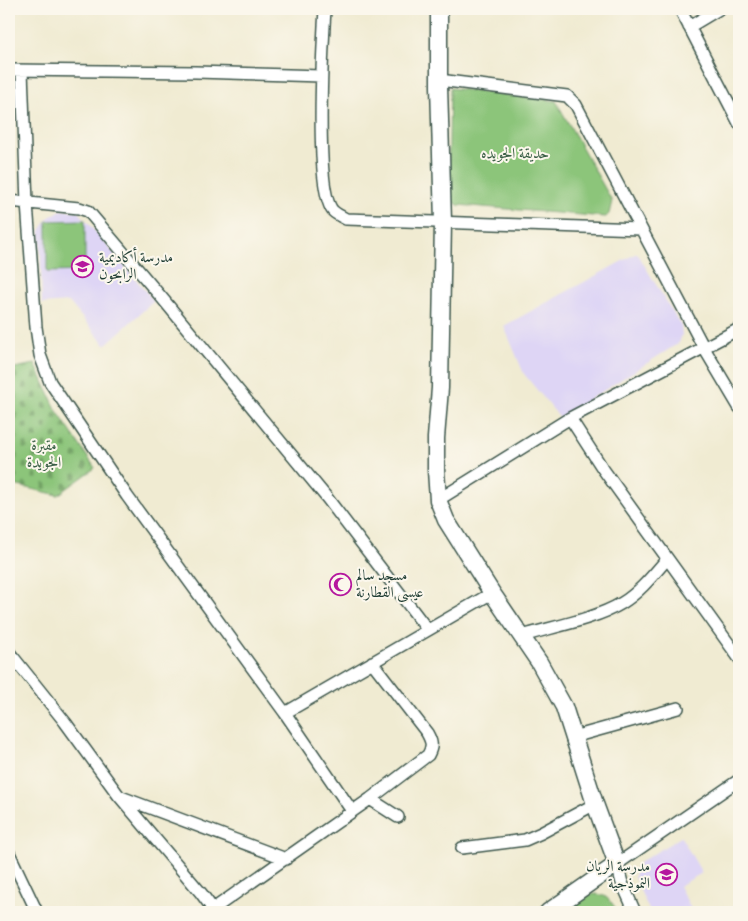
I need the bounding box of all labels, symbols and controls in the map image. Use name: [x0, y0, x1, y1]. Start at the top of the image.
park label: حديقة الجويده: [481, 142, 549, 163]
place label: مدرسة أكاديمية الرابحون: [99, 246, 173, 284]
school or university icon: مدرسة أكاديمية الرابحون: [71, 254, 95, 278]
park label: مقبرة الجويدة: [27, 434, 61, 472]
place label: مسجد سالم عيسى القطارنة: [356, 564, 423, 603]
mosque icon: مسجد سالم عيسى القطارنة: [328, 572, 352, 596]
place label: مدرسة الريان النموذجية: [586, 855, 650, 893]
school or university icon: مدرسة الريان النموذجية: [654, 863, 678, 887]

